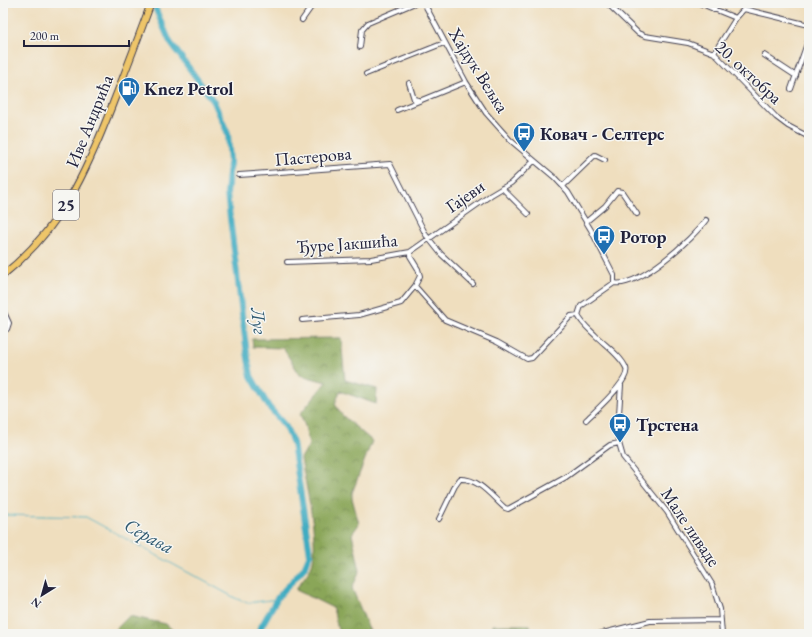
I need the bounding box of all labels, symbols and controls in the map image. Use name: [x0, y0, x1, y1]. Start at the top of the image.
scale bar: [24, 22, 129, 48]
street label: Хајдук Вељка: [443, 22, 515, 118]
text: 200 m: [30, 28, 60, 44]
street label: 20. октобра: [711, 35, 788, 109]
street label: Иве Андрића: [60, 70, 118, 171]
fuel station icon: Knez Petrol: [116, 75, 142, 108]
place label: Knez Petrol: [144, 77, 233, 100]
bus stop icon: Ковач - Селтерс: [511, 120, 537, 153]
place label: Ковач - Селтерс: [540, 122, 665, 145]
street label: Пастерова: [274, 141, 353, 171]
street label: Гајеви: [441, 174, 489, 218]
road number: 25: [53, 190, 79, 220]
bus stop icon: Ротор: [591, 223, 617, 256]
place label: Ротор: [620, 225, 667, 248]
street label: Ђуре Јакшића: [296, 228, 399, 258]
water label: Луг: [245, 305, 273, 336]
bus stop icon: Трстена: [607, 411, 633, 444]
place label: Трстена: [636, 413, 699, 436]
street label: Мале ливаде: [656, 483, 726, 571]
water label: Серава: [120, 513, 178, 559]
north arrow: [22, 575, 62, 615]
text: N: [28, 595, 44, 611]

